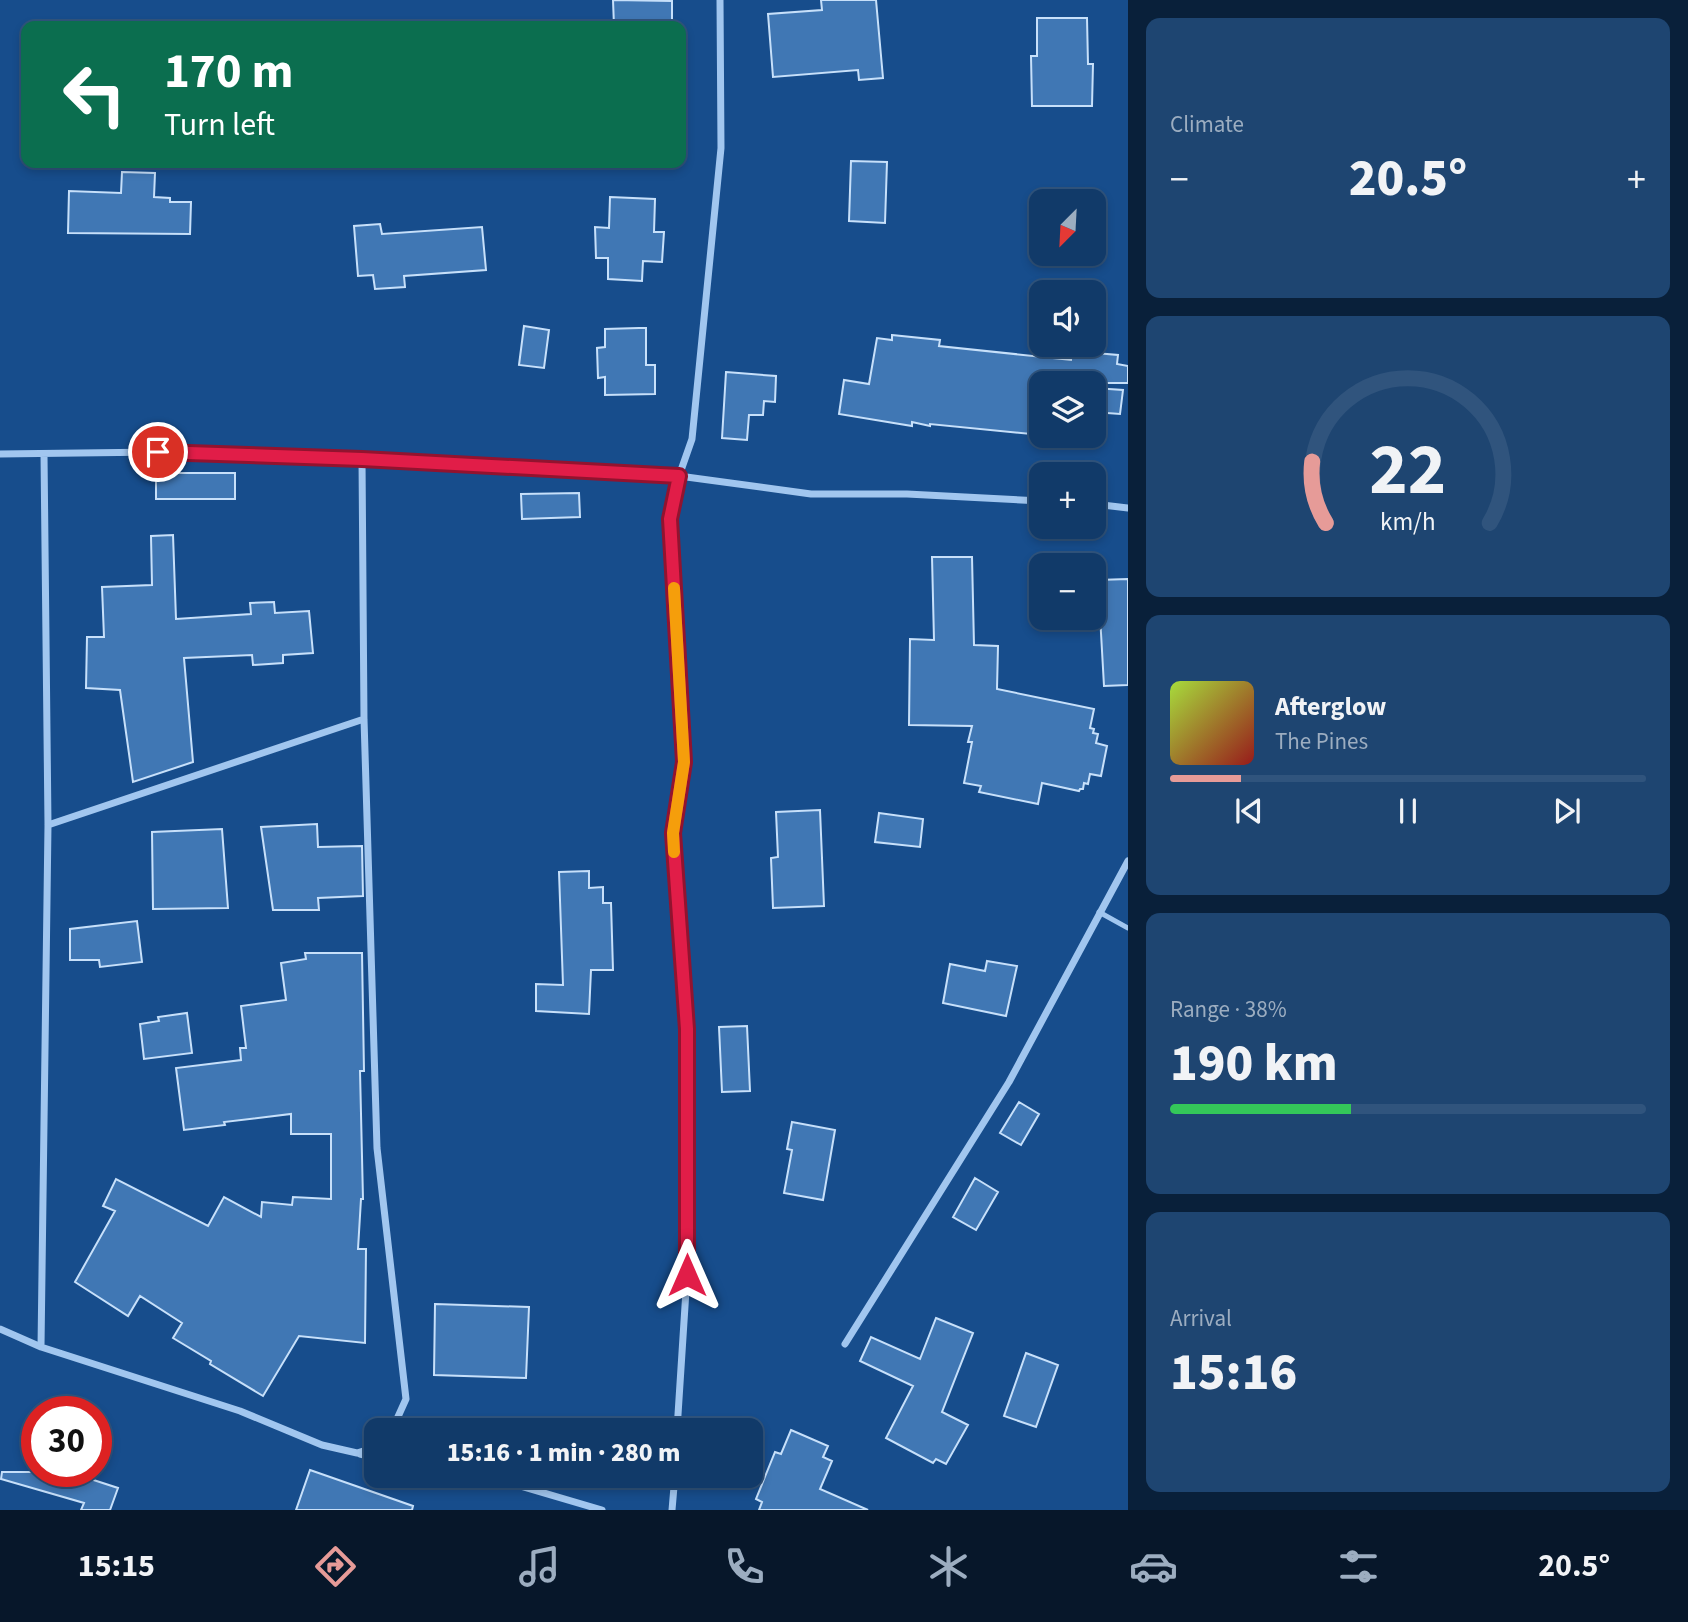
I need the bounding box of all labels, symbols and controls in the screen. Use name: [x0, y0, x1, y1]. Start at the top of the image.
text: 170 m: [164, 37, 293, 107]
icon: left: [49, 49, 140, 140]
text: Turn left: [164, 102, 275, 148]
text: Climate: [1170, 108, 1244, 141]
text: 20.5°: [1349, 142, 1467, 216]
text: −: [1170, 153, 1189, 207]
text: +: [1627, 153, 1646, 207]
north arrow: [1029, 189, 1106, 266]
map controls: [1029, 189, 1106, 630]
button: sound: [1029, 280, 1106, 357]
button: layers: [1029, 371, 1106, 448]
text: 22: [1370, 418, 1446, 522]
pin: [128, 422, 188, 482]
icon: arrive: [139, 433, 177, 471]
button: +: [1029, 462, 1106, 539]
text: km/h: [1380, 503, 1436, 539]
button: −: [1029, 553, 1106, 630]
text: Afterglow: [1275, 688, 1386, 725]
text: The Pines: [1275, 725, 1368, 758]
icon: previous: [1230, 792, 1268, 830]
icon: pause: [1389, 792, 1427, 830]
icon: next: [1548, 792, 1586, 830]
text: Range · 38%: [1170, 993, 1287, 1026]
text: 190 km: [1170, 1027, 1338, 1101]
position arrow: [650, 1238, 724, 1312]
text: Arrival: [1170, 1302, 1232, 1335]
text: 15:16: [1170, 1336, 1297, 1410]
speed limit sign: 30: [21, 1396, 112, 1487]
text: 15:16 · 1 min · 280 m: [447, 1434, 680, 1471]
icon: directions: [311, 1542, 360, 1591]
icon: music: [515, 1542, 564, 1591]
icon: phone: [720, 1542, 769, 1591]
icon: climate: [924, 1542, 973, 1591]
icon: car: [1129, 1542, 1178, 1591]
icon: filters: [1334, 1542, 1383, 1591]
text: 15:15: [78, 1543, 155, 1589]
text: 20.5°: [1538, 1543, 1610, 1589]

